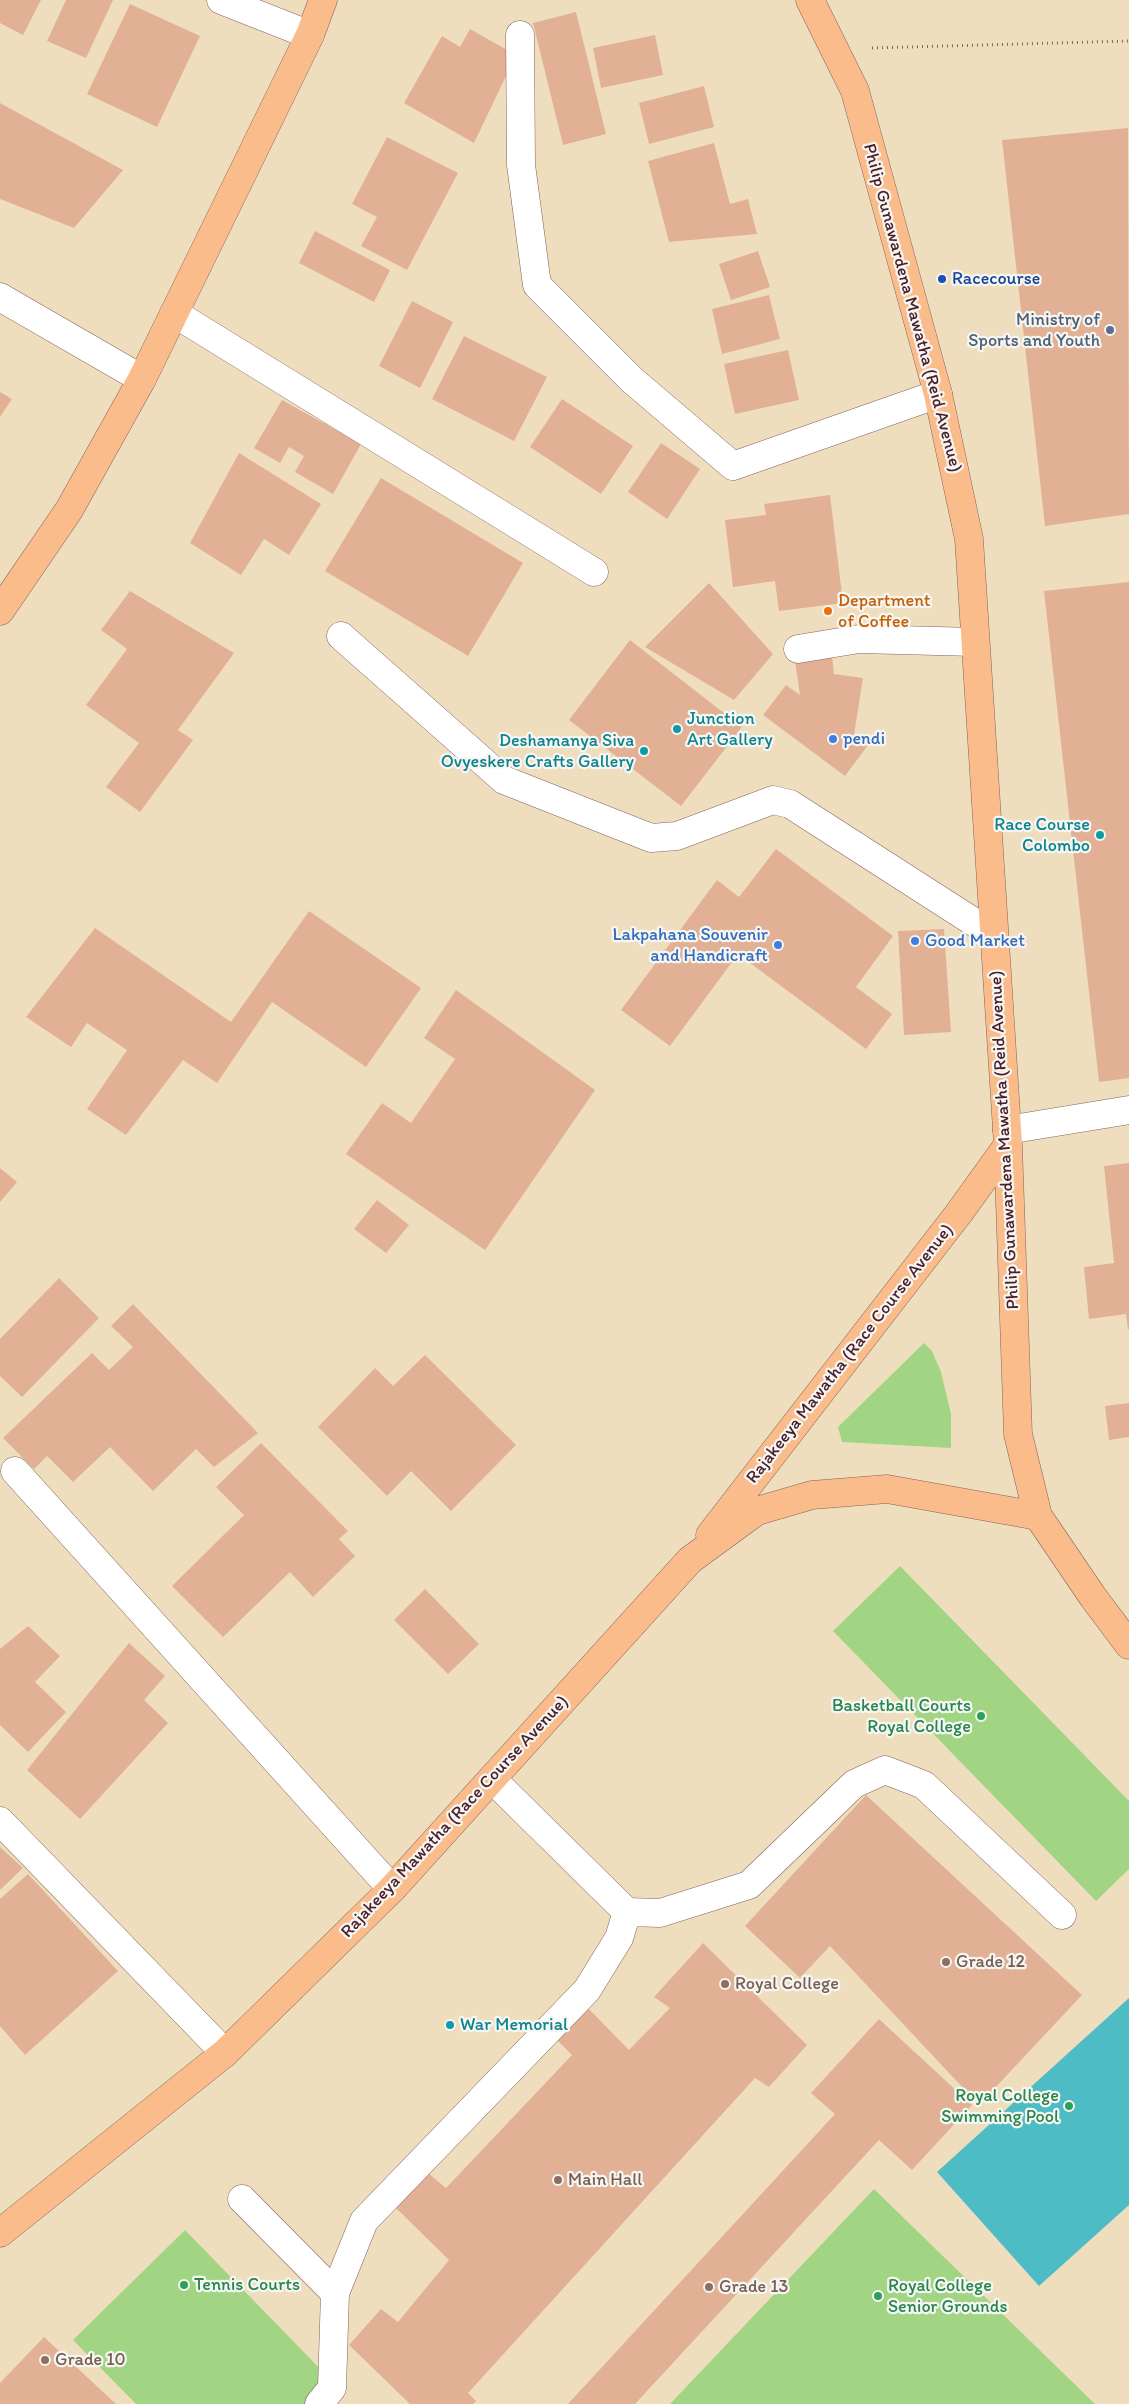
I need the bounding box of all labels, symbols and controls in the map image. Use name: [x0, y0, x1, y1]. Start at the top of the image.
street label: Philip Gunawardena Mawatha (Reid Avenue): [858, 141, 966, 475]
place label: Racecourse: [952, 268, 1040, 290]
marker: Racecourse: [936, 273, 948, 285]
place label: Ministry of Sports and Youth: [968, 309, 1100, 352]
marker: Ministry of Sports and Youth: [1104, 324, 1116, 336]
place label: Department of Coffee: [838, 590, 931, 632]
marker: Department of Coffee: [822, 605, 834, 617]
place label: Junction Art Gallery: [687, 708, 773, 751]
marker: Junction Art Gallery: [671, 723, 683, 735]
place label: pendi: [843, 728, 885, 750]
place label: Deshamanya Siva Ovyeskere Crafts Gallery: [441, 730, 634, 772]
marker: pendi: [827, 733, 839, 745]
marker: Deshamanya Siva Ovyeskere Crafts Gallery: [638, 745, 650, 757]
place label: Race Course Colombo: [994, 814, 1090, 856]
marker: Race Course Colombo: [1094, 829, 1106, 841]
place label: Lakpahana Souvenir and Handicraft: [612, 924, 768, 966]
place label: Good Market: [925, 930, 1025, 952]
marker: Good Market: [909, 935, 921, 947]
marker: Lakpahana Souvenir and Handicraft: [772, 939, 784, 951]
street label: Philip Gunawardena Mawatha (Reid Avenue): [985, 970, 1025, 1310]
street label: Rajakeeya Mawatha (Race Course Avenue): [742, 1220, 958, 1488]
street label: Rajakeeya Mawatha (Race Course Avenue): [337, 1691, 573, 1943]
place label: Basketball Courts Royal College: [832, 1695, 971, 1738]
marker: Basketball Courts Royal College: [975, 1710, 987, 1722]
place label: Grade 12: [956, 1951, 1025, 1973]
marker: Grade 12: [940, 1956, 952, 1968]
place label: Royal College: [735, 1973, 839, 1995]
marker: Royal College: [719, 1978, 731, 1990]
place label: War Memorial: [460, 2014, 568, 2036]
marker: War Memorial: [444, 2019, 456, 2031]
place label: Royal College Swimming Pool: [941, 2085, 1059, 2128]
marker: Royal College Swimming Pool: [1063, 2100, 1075, 2112]
place label: Main Hall: [568, 2169, 642, 2191]
marker: Main Hall: [552, 2174, 564, 2186]
place label: Tennis Courts: [194, 2274, 300, 2296]
place label: Royal College Senior Grounds: [888, 2275, 1007, 2318]
place label: Grade 13: [719, 2276, 788, 2298]
marker: Tennis Courts: [178, 2279, 190, 2291]
marker: Grade 13: [703, 2281, 715, 2293]
marker: Royal College Senior Grounds: [872, 2290, 884, 2302]
place label: Grade 10: [55, 2349, 126, 2371]
marker: Grade 10: [39, 2354, 51, 2366]

